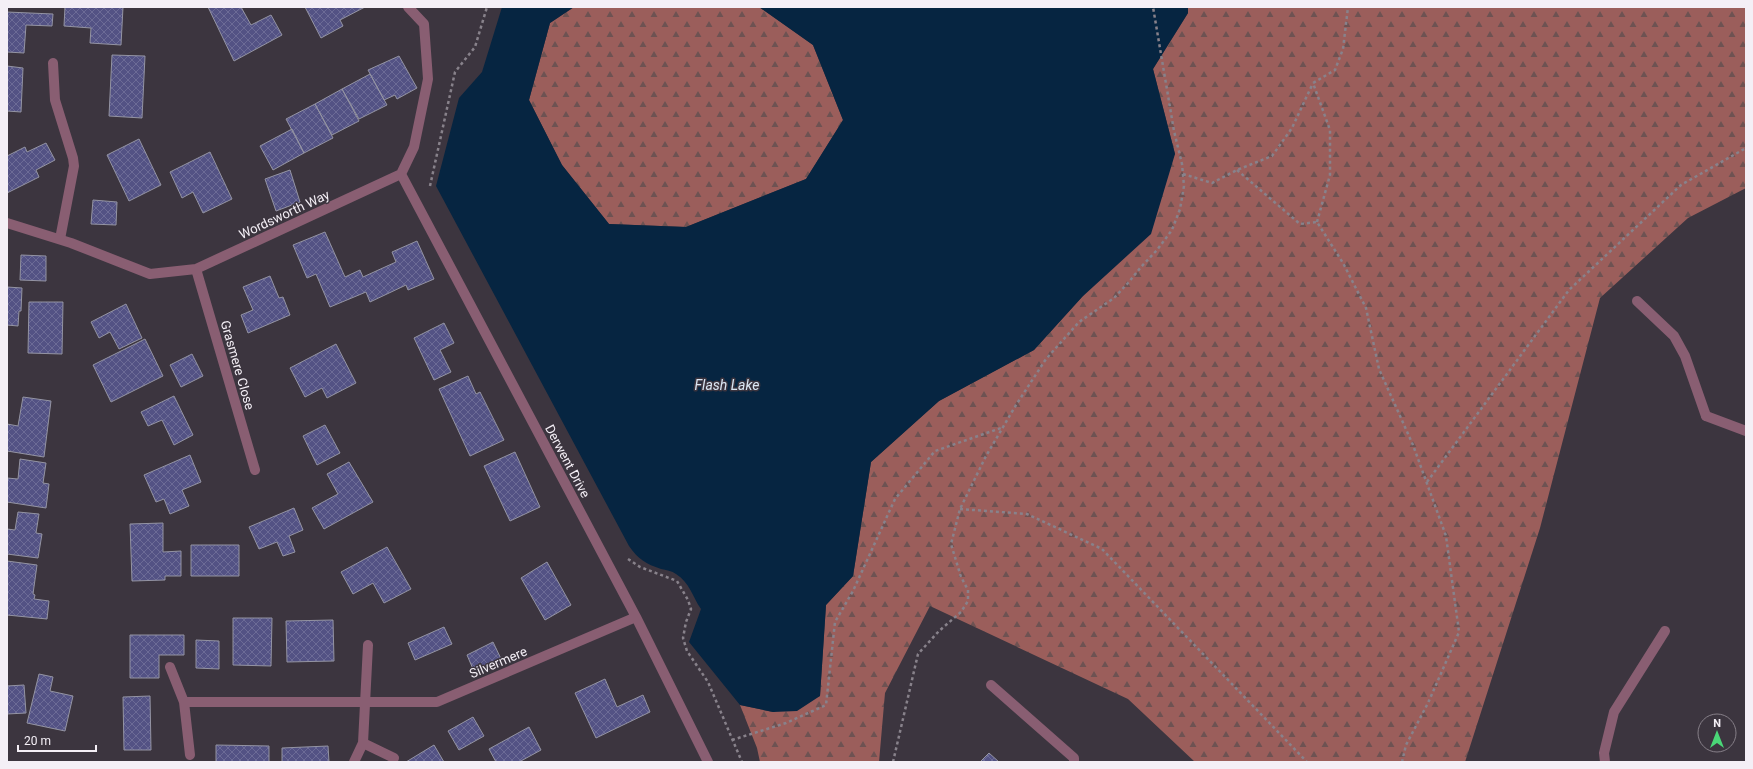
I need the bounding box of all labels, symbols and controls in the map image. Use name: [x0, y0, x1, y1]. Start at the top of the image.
street label: Wordsworth Way: [237, 187, 332, 242]
street label: Grasmere Close: [218, 319, 257, 412]
water label: Flash Lake: [695, 377, 759, 393]
street label: Derwent Drive: [542, 422, 593, 500]
street label: Silvermere: [467, 644, 529, 681]
north arrow: [1697, 713, 1737, 753]
text: N: [1713, 717, 1721, 730]
scale bar: [18, 727, 96, 753]
text: 20 m: [24, 734, 51, 748]

